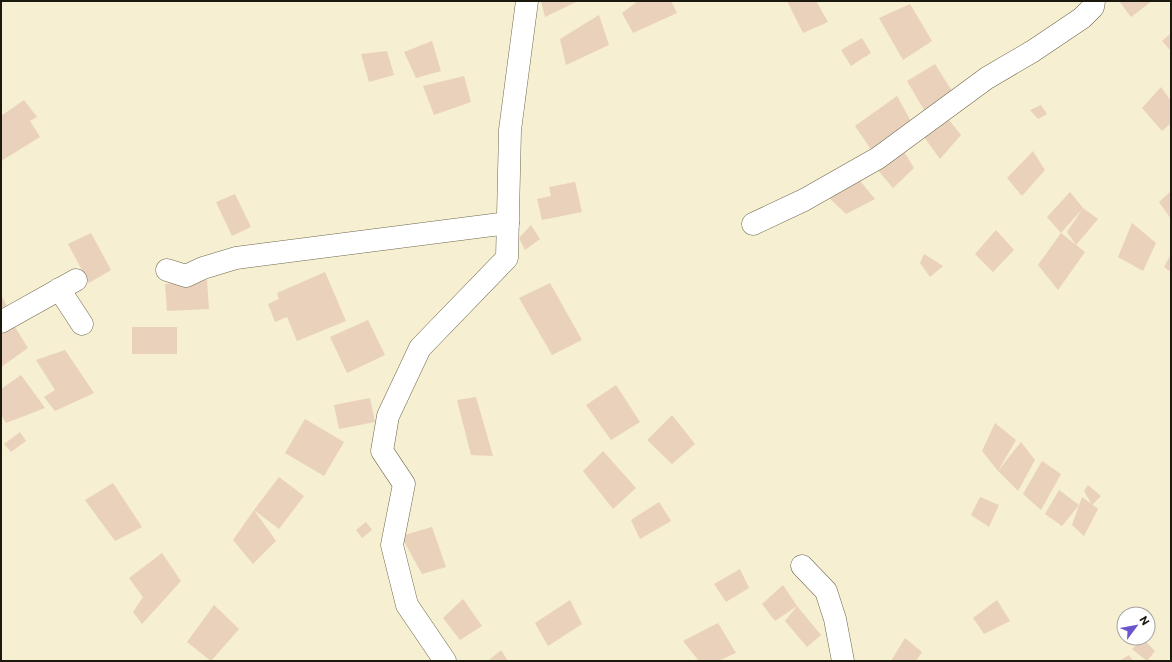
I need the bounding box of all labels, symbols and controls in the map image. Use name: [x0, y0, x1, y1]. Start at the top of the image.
north arrow: [1116, 606, 1156, 646]
text: N: [1137, 613, 1153, 627]

